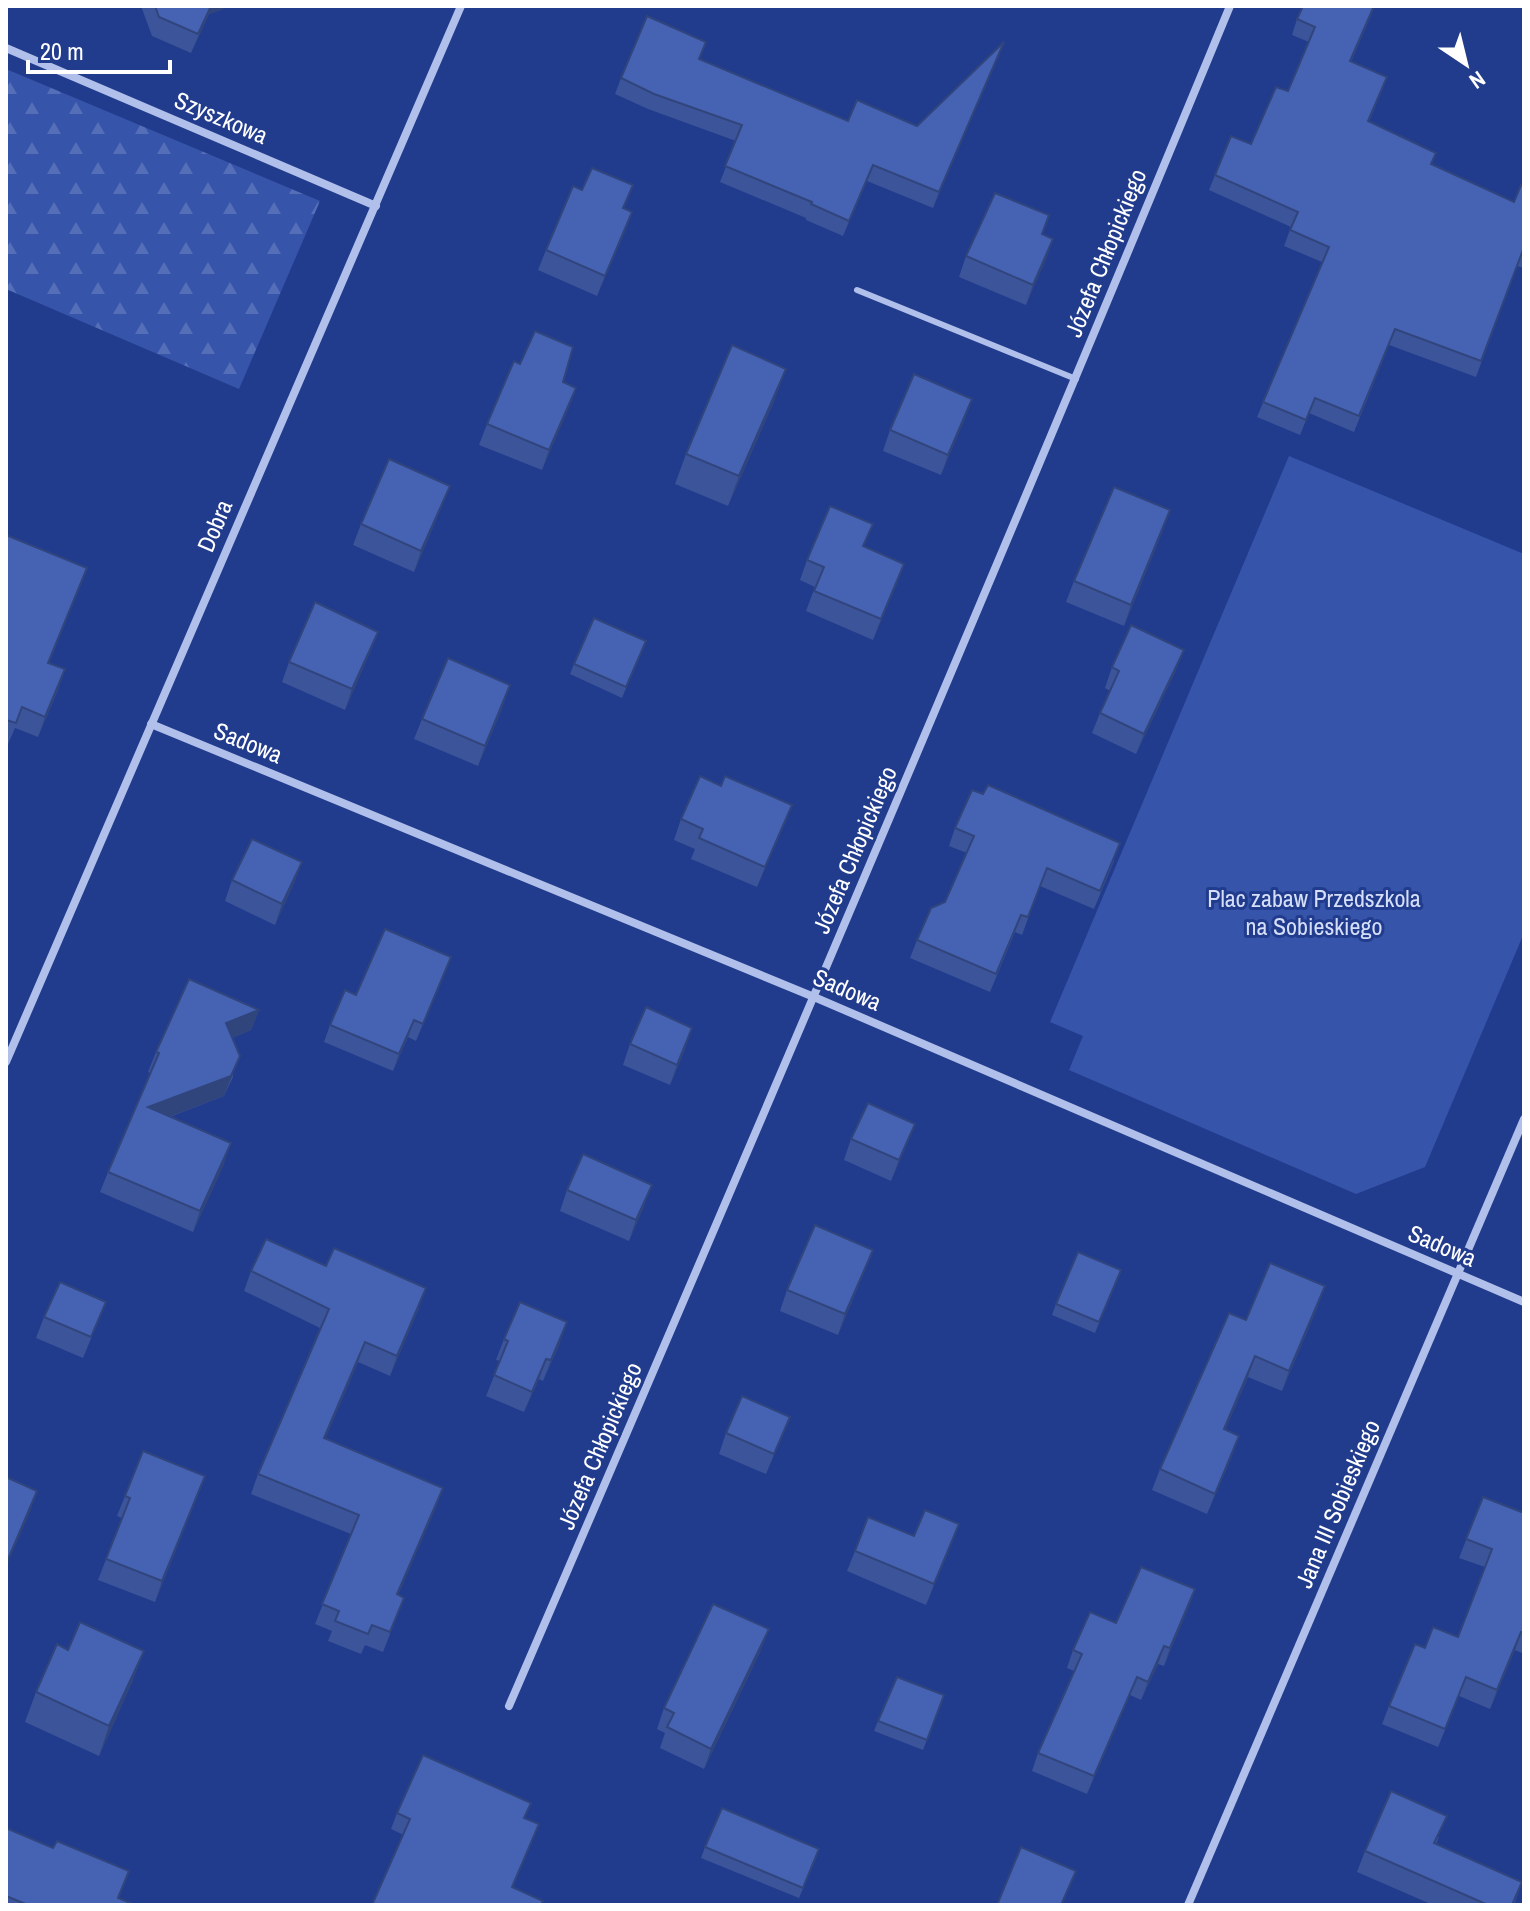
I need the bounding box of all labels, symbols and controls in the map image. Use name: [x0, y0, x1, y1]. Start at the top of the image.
scale bar: [28, 24, 170, 74]
north arrow: [1426, 24, 1506, 104]
text: 20 m: [40, 35, 84, 67]
text: N: [1464, 64, 1491, 96]
street label: Szyszkowa: [170, 83, 273, 151]
street label: Józefa Chłopickiego: [1057, 164, 1153, 341]
street label: Dobra: [189, 495, 239, 557]
street label: Sadowa: [209, 714, 287, 770]
street label: Józefa Chłopickiego: [805, 761, 904, 938]
park label: Plac zabaw Przedszkola na Sobieskiego: [1207, 882, 1421, 942]
street label: Sadowa: [808, 960, 886, 1018]
street label: Sadowa: [1403, 1216, 1481, 1274]
street label: Józefa Chłopickiego: [550, 1357, 649, 1534]
street label: Jana III Sobieskiego: [1287, 1415, 1387, 1592]

